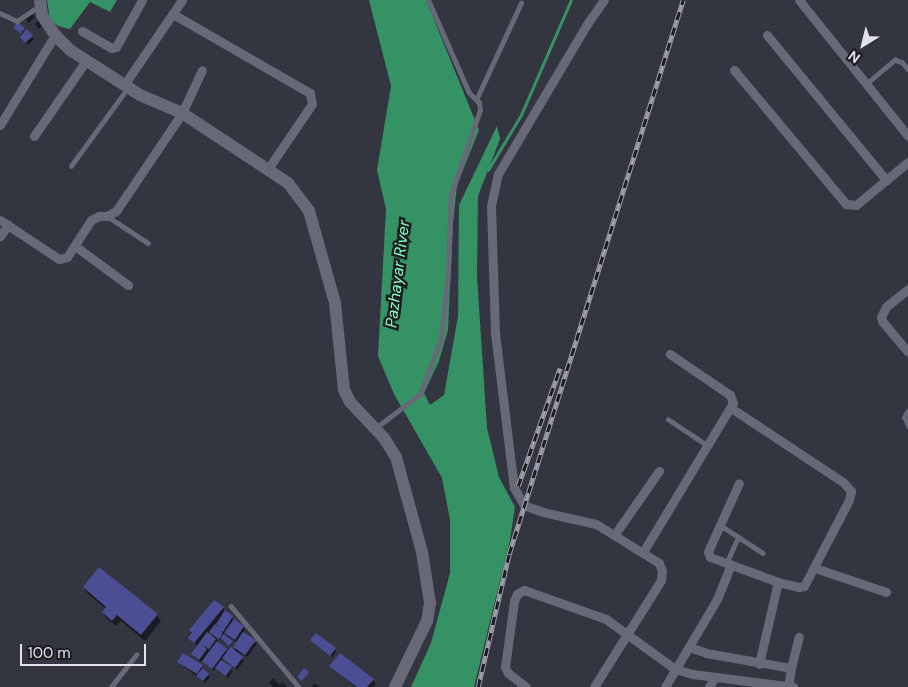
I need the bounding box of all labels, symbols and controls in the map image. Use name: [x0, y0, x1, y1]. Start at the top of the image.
north arrow: [838, 20, 888, 70]
text: N: [845, 47, 864, 67]
water label: Pazhayar River: [382, 219, 414, 329]
scale bar: [22, 634, 149, 666]
text: 100 m: [28, 643, 71, 663]

